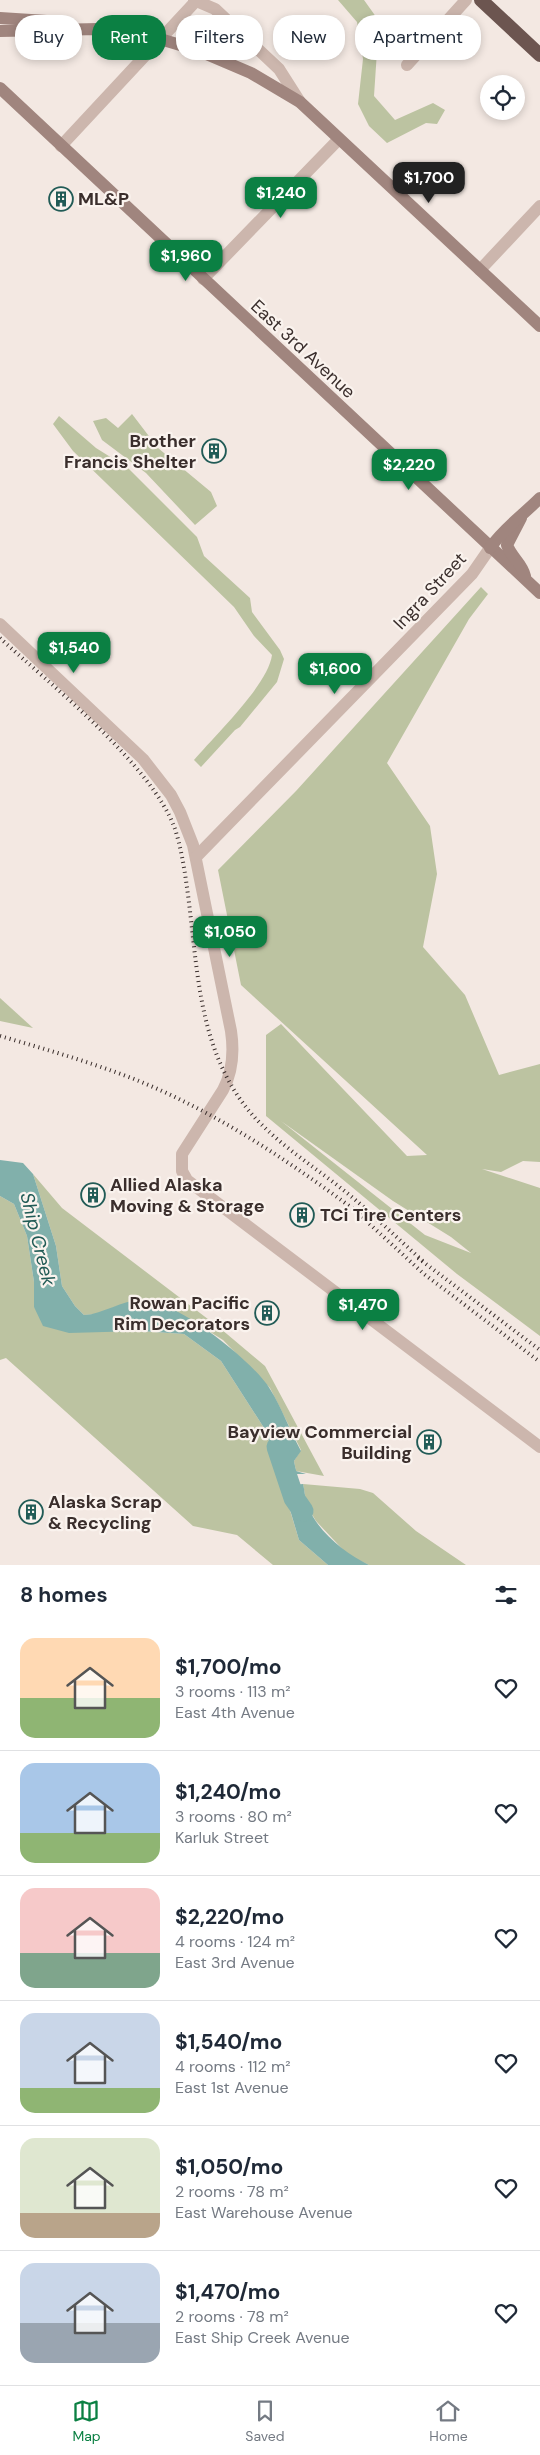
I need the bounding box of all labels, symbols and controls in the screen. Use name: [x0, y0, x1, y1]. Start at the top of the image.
chip: Buy: [15, 15, 82, 60]
chip: Rent: [92, 15, 166, 60]
chip: Filters: [176, 15, 263, 60]
chip: New: [273, 15, 345, 60]
chip: Apartment: [355, 15, 481, 60]
map controls: [480, 75, 525, 120]
button: locate: [480, 75, 525, 120]
pin: $1,700: [388, 162, 470, 204]
text: $1,700: [404, 167, 454, 188]
pin: $1,240: [240, 176, 322, 219]
text: $1,240: [256, 182, 306, 203]
building icon: ML&P: [48, 186, 74, 212]
place label: ML&P: [78, 187, 129, 211]
pin: $1,960: [145, 240, 227, 282]
text: $1,960: [161, 245, 212, 266]
street label: East 3rd Avenue: [246, 294, 360, 404]
place label: Brother Francis Shelter: [64, 429, 196, 474]
building icon: Brother Francis Shelter: [201, 438, 227, 464]
pin: $2,220: [368, 448, 450, 491]
text: $2,220: [383, 454, 435, 475]
street label: Ingra Street: [388, 547, 472, 635]
pin: $1,540: [33, 632, 115, 674]
text: $1,540: [48, 637, 100, 658]
pin: $1,600: [294, 652, 376, 695]
text: $1,600: [309, 658, 361, 679]
pin: $1,050: [189, 916, 271, 958]
text: $1,050: [204, 921, 256, 942]
place label: Allied Alaska Moving & Storage: [110, 1173, 265, 1218]
building icon: Allied Alaska Moving & Storage: [80, 1182, 106, 1208]
water label: Ship Creek: [14, 1190, 62, 1289]
building icon: TCi Tire Centers: [289, 1202, 315, 1228]
place label: TCi Tire Centers: [320, 1203, 461, 1227]
pin: $1,470: [322, 1288, 404, 1331]
place label: Rowan Pacific Rim Decorators: [114, 1291, 250, 1336]
text: $1,470: [338, 1294, 388, 1315]
building icon: Rowan Pacific Rim Decorators: [254, 1300, 280, 1326]
place label: Bayview Commercial Building: [227, 1420, 412, 1465]
building icon: Bayview Commercial Building: [416, 1429, 442, 1455]
place label: Alaska Scrap & Recycling: [48, 1490, 162, 1535]
building icon: Alaska Scrap & Recycling: [18, 1499, 44, 1525]
text: 8 homes: [20, 1581, 108, 1609]
icon: filters: [492, 1581, 520, 1609]
text: $1,700/mo: [175, 1653, 282, 1681]
icon: home: [60, 1658, 120, 1718]
icon: heart: [492, 1674, 520, 1702]
text: 3 rooms · 113 m²: [175, 1681, 291, 1702]
text: East 4th Avenue: [175, 1702, 295, 1723]
text: $1,240/mo: [175, 1778, 281, 1806]
icon: home: [60, 1783, 120, 1843]
icon: heart: [492, 1799, 520, 1827]
text: 3 rooms · 80 m²: [175, 1806, 292, 1827]
text: Karluk Street: [175, 1827, 269, 1848]
text: $2,220/mo: [175, 1903, 284, 1931]
icon: home: [60, 1908, 120, 1968]
icon: heart: [492, 1924, 520, 1952]
text: 4 rooms · 124 m²: [175, 1931, 295, 1952]
text: East 3rd Avenue: [175, 1952, 295, 1973]
text: $1,540/mo: [175, 2028, 282, 2056]
icon: home: [60, 2033, 120, 2093]
icon: heart: [492, 2049, 520, 2077]
text: 4 rooms · 112 m²: [175, 2056, 291, 2077]
text: East 1st Avenue: [175, 2077, 289, 2098]
text: $1,050/mo: [175, 2153, 283, 2181]
icon: home: [60, 2158, 120, 2218]
icon: heart: [492, 2174, 520, 2202]
text: 2 rooms · 78 m²: [175, 2181, 289, 2202]
text: East Warehouse Avenue: [175, 2202, 353, 2223]
text: $1,470/mo: [175, 2278, 280, 2306]
icon: home: [60, 2283, 120, 2343]
icon: heart: [492, 2299, 520, 2327]
text: 2 rooms · 78 m²: [175, 2306, 289, 2327]
text: East Ship Creek Avenue: [175, 2327, 350, 2348]
tab: Map: [72, 2397, 101, 2445]
tab: Saved: [245, 2397, 285, 2445]
tab: Home: [429, 2397, 468, 2445]

